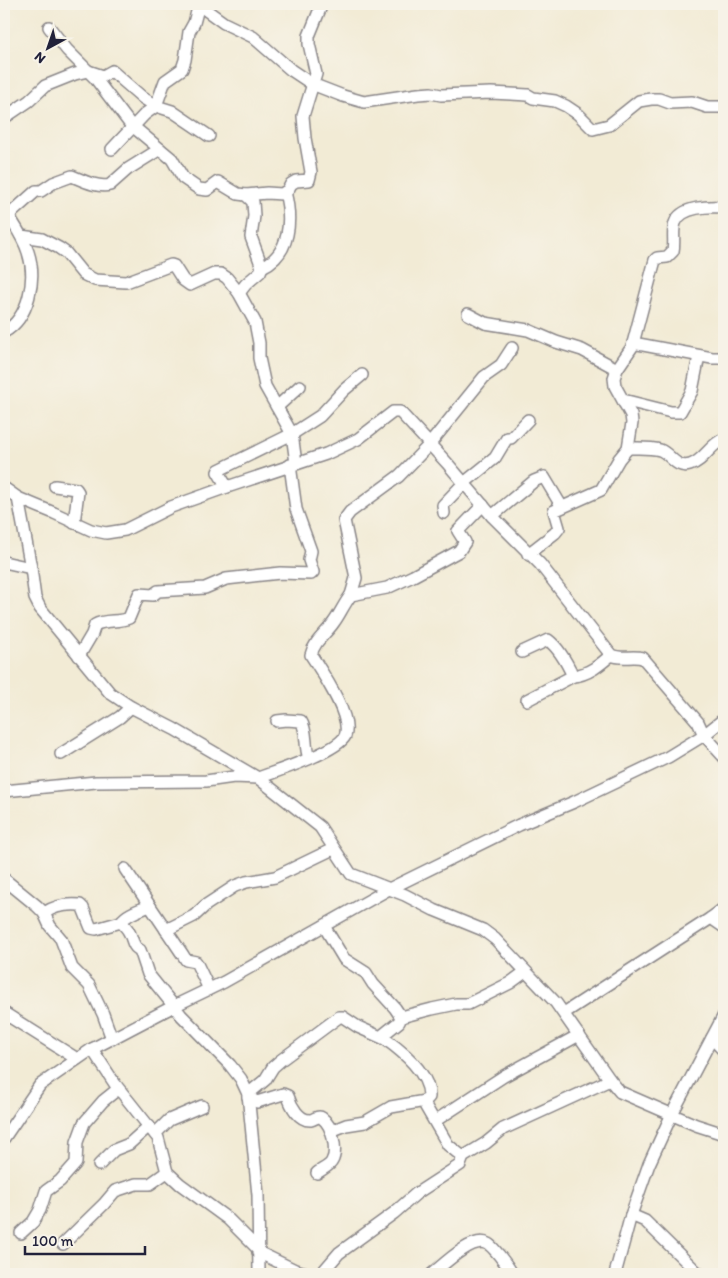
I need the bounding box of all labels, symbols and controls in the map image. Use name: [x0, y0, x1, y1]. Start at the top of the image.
north arrow: [22, 22, 72, 72]
text: N: [31, 48, 49, 67]
scale bar: [25, 1223, 145, 1255]
text: 100 m: [32, 1232, 74, 1250]

